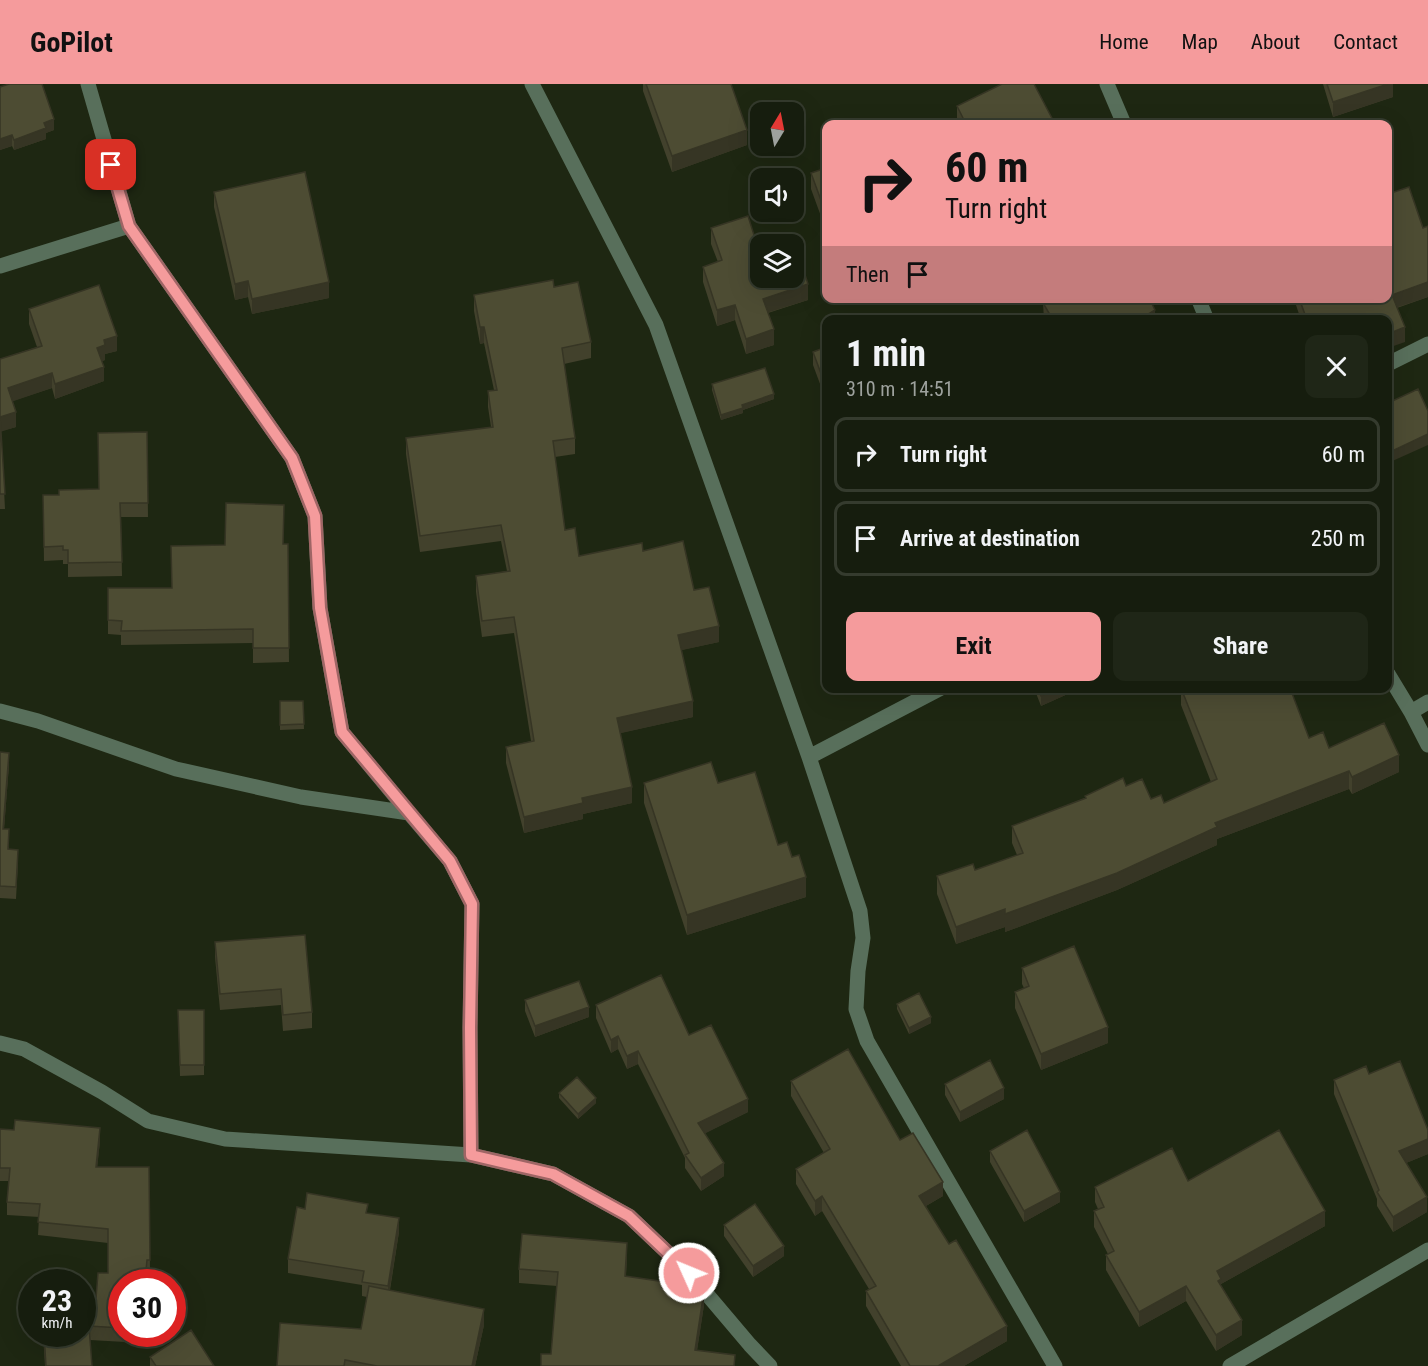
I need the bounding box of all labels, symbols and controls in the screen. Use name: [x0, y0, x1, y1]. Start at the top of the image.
text: GoPilot: [30, 26, 113, 59]
text: Home: [1099, 30, 1149, 54]
text: Map: [1182, 30, 1218, 54]
text: About: [1251, 30, 1300, 54]
text: Contact: [1333, 30, 1398, 54]
north arrow: [750, 102, 804, 156]
map controls: [750, 102, 804, 288]
pin: [85, 139, 136, 190]
text: 60 m: [945, 143, 1028, 192]
icon: right: [846, 144, 924, 222]
icon: arrive: [94, 148, 127, 181]
button: sound: [750, 168, 804, 222]
text: Turn right: [945, 193, 1047, 225]
button: layers: [750, 234, 804, 288]
icon: arrive: [901, 258, 934, 291]
text: Then: [846, 262, 889, 287]
text: 1 min: [846, 333, 926, 375]
button: close: [1305, 335, 1368, 398]
text: 310 m · 14:51: [846, 377, 953, 401]
icon: right: [849, 438, 882, 471]
text: Turn right: [900, 442, 987, 467]
text: 60 m: [1322, 442, 1365, 467]
icon: arrive: [849, 522, 882, 555]
text: Arrive at destination: [900, 526, 1080, 551]
text: 250 m: [1311, 526, 1365, 551]
button: Exit: [846, 612, 1101, 681]
button: Share: [1113, 612, 1368, 681]
position arrow: [657, 1241, 721, 1305]
speed limit sign: 30: [108, 1269, 186, 1347]
text: 23: [42, 1283, 72, 1318]
text: km/h: [42, 1314, 72, 1332]

